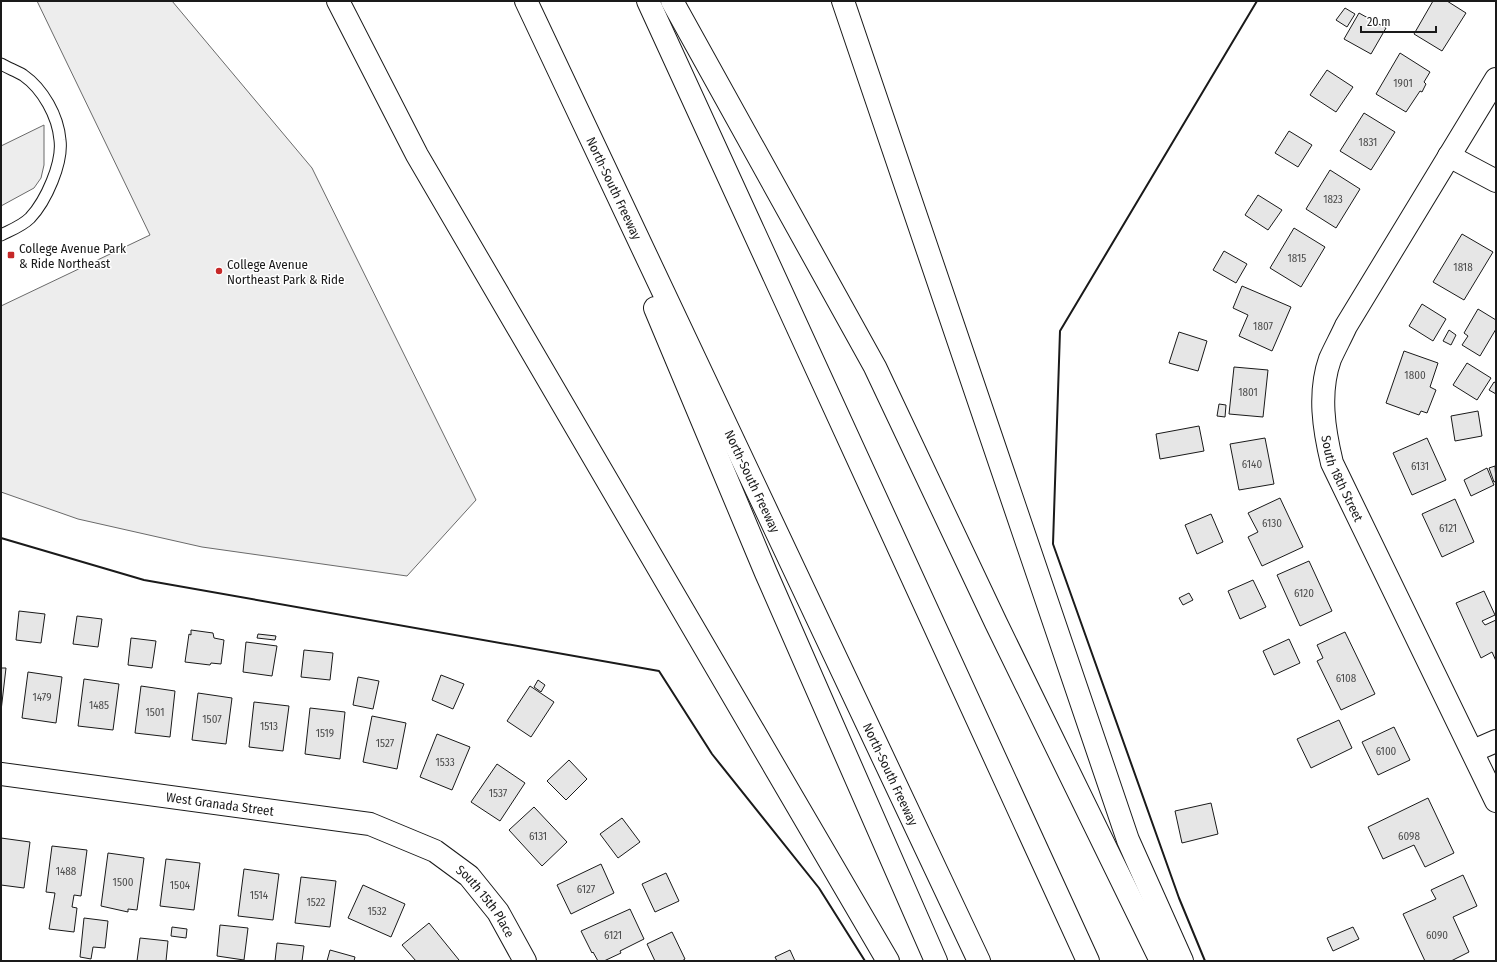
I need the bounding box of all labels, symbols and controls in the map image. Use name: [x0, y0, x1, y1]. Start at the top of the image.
scale bar: [1361, 8, 1436, 34]
text: 20 m: [1367, 15, 1391, 29]
house number: 1901: [1393, 77, 1413, 90]
street label: North-South Freeway: [583, 135, 645, 242]
house number: 1831: [1359, 136, 1377, 149]
house number: 1823: [1323, 193, 1343, 206]
place label: College Avenue Park & Ride Northeast: [19, 241, 127, 271]
marker: College Avenue Park & Ride Northeast: [6, 250, 16, 260]
house number: 1815: [1288, 252, 1306, 265]
place label: College Avenue Northeast Park & Ride: [227, 257, 344, 287]
house number: 1818: [1453, 261, 1473, 274]
marker: College Avenue Northeast Park & Ride: [214, 266, 224, 276]
house number: 1807: [1253, 320, 1273, 333]
house number: 1800: [1404, 369, 1426, 382]
house number: 1801: [1238, 386, 1258, 399]
street label: North-South Freeway: [722, 428, 783, 535]
street label: South 18th Street: [1318, 434, 1367, 525]
house number: 6140: [1242, 458, 1262, 471]
house number: 6131: [1411, 460, 1429, 473]
house number: 6130: [1262, 517, 1282, 530]
house number: 6121: [1439, 522, 1457, 535]
house number: 6120: [1294, 587, 1314, 600]
house number: 6108: [1336, 672, 1357, 685]
house number: 1479: [32, 691, 52, 704]
house number: 1485: [89, 699, 109, 712]
house number: 1501: [145, 706, 165, 719]
house number: 1507: [202, 713, 222, 726]
house number: 1513: [260, 720, 278, 733]
street label: North-South Freeway: [860, 721, 921, 828]
house number: 1519: [316, 727, 334, 740]
house number: 1527: [376, 737, 395, 750]
house number: 6100: [1376, 745, 1397, 758]
house number: 1533: [435, 756, 455, 769]
house number: 1537: [489, 787, 508, 800]
street label: West Granada Street: [165, 789, 275, 819]
house number: 6131: [529, 830, 547, 843]
house number: 6098: [1398, 830, 1420, 843]
street label: South 15th Place: [453, 862, 517, 940]
house number: 1488: [56, 865, 77, 878]
house number: 1500: [113, 876, 134, 889]
house number: 1504: [170, 879, 191, 892]
house number: 6127: [577, 883, 596, 896]
house number: 1514: [250, 889, 269, 902]
house number: 1522: [307, 896, 326, 909]
house number: 1532: [368, 905, 387, 918]
house number: 6121: [604, 929, 622, 942]
house number: 6090: [1426, 929, 1448, 942]

